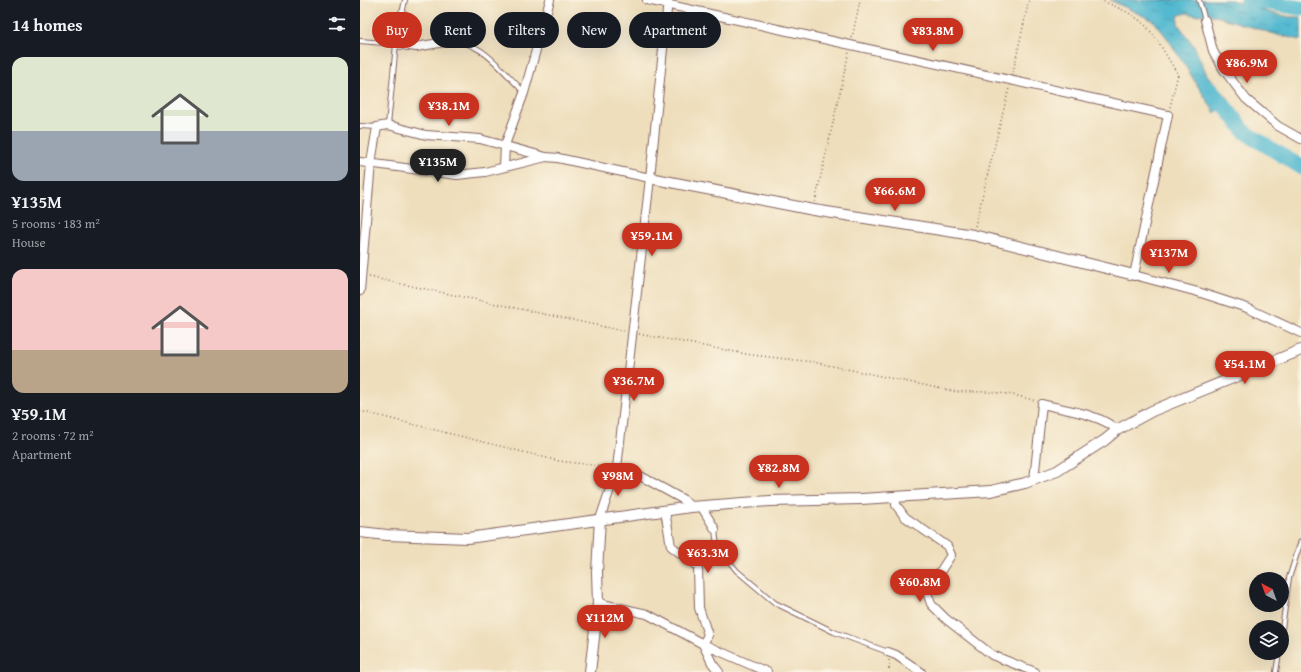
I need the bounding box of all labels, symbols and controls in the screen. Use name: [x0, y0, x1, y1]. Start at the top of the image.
text: 14 homes: [12, 12, 83, 37]
chip: Buy: [372, 12, 422, 48]
chip: Rent: [430, 12, 486, 48]
chip: Filters: [494, 12, 559, 48]
chip: New: [567, 12, 621, 48]
chip: Apartment: [629, 12, 721, 48]
icon: filters: [326, 13, 348, 35]
pin: ¥83.8M: [900, 18, 966, 52]
text: ¥83.8M: [912, 21, 954, 40]
pin: ¥86.9M: [1214, 50, 1280, 84]
text: ¥86.9M: [1226, 53, 1268, 72]
icon: home: [144, 83, 216, 155]
pin: ¥38.1M: [416, 93, 482, 127]
text: ¥38.1M: [428, 96, 470, 115]
pin: ¥135M: [410, 149, 466, 183]
text: ¥135M: [419, 152, 457, 171]
pin: ¥66.6M: [862, 178, 928, 212]
text: ¥66.6M: [874, 181, 916, 200]
text: ¥135M: [12, 189, 62, 214]
text: 5 rooms · 183 m²: [12, 214, 100, 233]
pin: ¥59.1M: [619, 223, 685, 257]
text: ¥59.1M: [631, 226, 673, 245]
text: House: [12, 233, 46, 252]
pin: ¥137M: [1141, 240, 1197, 274]
text: ¥137M: [1150, 243, 1188, 262]
icon: home: [144, 295, 216, 367]
pin: ¥54.1M: [1212, 351, 1278, 385]
text: ¥54.1M: [1224, 354, 1266, 373]
pin: ¥36.7M: [601, 368, 667, 402]
text: ¥36.7M: [613, 371, 655, 390]
text: ¥59.1M: [12, 401, 67, 426]
text: 2 rooms · 72 m²: [12, 426, 94, 445]
text: Apartment: [12, 445, 72, 464]
pin: ¥82.8M: [746, 455, 812, 489]
text: ¥82.8M: [758, 458, 800, 477]
pin: ¥98M: [594, 463, 642, 497]
text: ¥98M: [602, 466, 634, 485]
pin: ¥63.3M: [675, 540, 741, 574]
text: ¥63.3M: [687, 543, 729, 562]
pin: ¥60.8M: [887, 569, 953, 603]
text: ¥60.8M: [899, 572, 941, 591]
north arrow: [1249, 572, 1289, 612]
map controls: [1249, 572, 1289, 660]
pin: ¥112M: [577, 605, 633, 639]
text: ¥112M: [586, 608, 624, 627]
button: layers: [1249, 620, 1289, 660]

